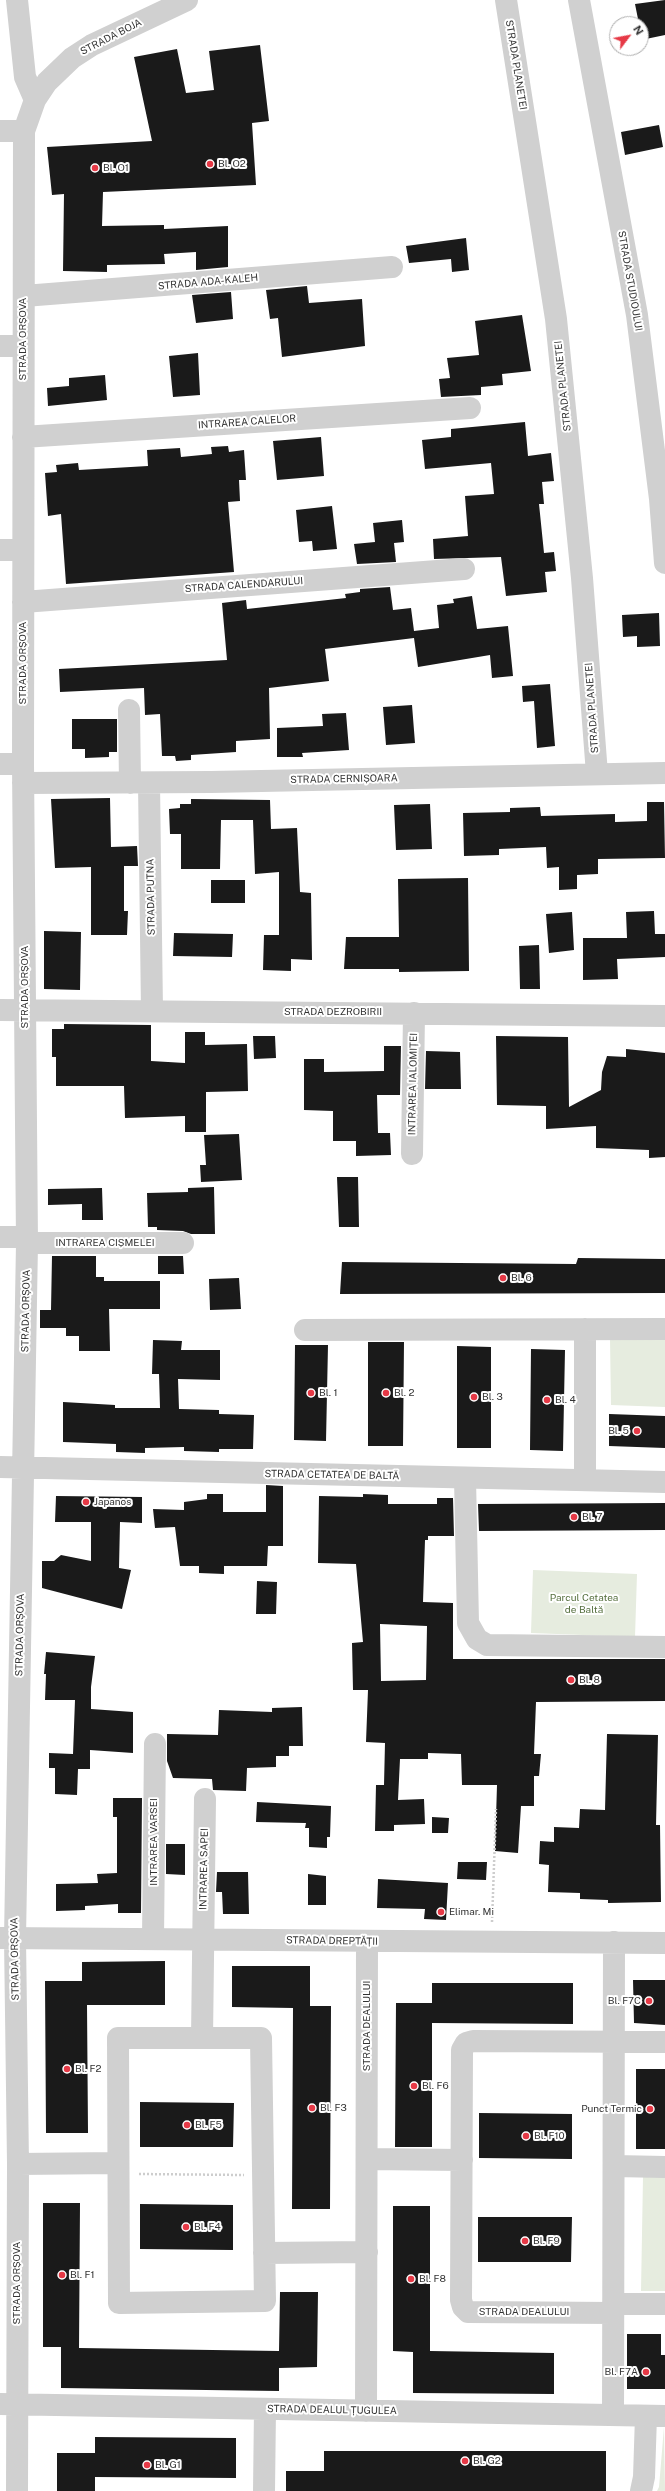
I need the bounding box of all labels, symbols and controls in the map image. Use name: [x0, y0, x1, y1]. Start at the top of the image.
street label: STRADA BOJA: [78, 16, 144, 58]
north arrow: [609, 16, 649, 56]
street label: STRADA PLANETEI: [503, 19, 529, 111]
text: N: [631, 23, 646, 37]
place label: Bl. O2: [218, 158, 246, 170]
marker: Bl. O2: [205, 159, 215, 169]
place label: Bl. O1: [103, 162, 129, 174]
marker: Bl. O1: [90, 163, 100, 173]
street label: STRADA STUDIOULUI: [615, 230, 645, 332]
street label: STRADA ADA-KALEH: [157, 272, 259, 292]
street label: STRADA ORȘOVA: [17, 298, 29, 380]
street label: STRADA PLANETEI: [552, 340, 574, 432]
street label: INTRAREA CALELOR: [198, 413, 296, 431]
street label: STRADA CALENDARULUI: [184, 575, 304, 595]
street label: STRADA ORȘOVA: [17, 622, 29, 704]
street label: STRADA PLANETEI: [583, 662, 601, 754]
street label: STRADA CERNIȘOARA: [290, 772, 398, 786]
street label: STRADA PUTNA: [144, 859, 158, 935]
street label: STRADA ORȘOVA: [19, 946, 31, 1028]
street label: STRADA DEZROBIRII: [284, 1006, 382, 1018]
street label: INTRAREA IALOMIȚEI: [406, 1033, 420, 1135]
street label: INTRAREA CIȘMELEI: [55, 1237, 155, 1249]
street label: STRADA ORȘOVA: [19, 1269, 33, 1353]
place label: Bl. 6: [511, 1272, 532, 1284]
marker: Bl. 6: [498, 1273, 508, 1283]
place label: Bl. 1: [319, 1387, 338, 1399]
place label: Bl. 2: [394, 1387, 414, 1399]
marker: Bl. 1: [306, 1388, 316, 1398]
marker: Bl. 2: [381, 1388, 391, 1398]
place label: Bl. 3: [482, 1391, 503, 1403]
marker: Bl. 3: [469, 1392, 479, 1402]
place label: Bl. 4: [555, 1394, 576, 1406]
marker: Bl. 4: [542, 1395, 552, 1405]
place label: Bl. 5: [608, 1425, 629, 1437]
marker: Bl. 5: [632, 1426, 642, 1436]
street label: STRADA CETATEA DE BALTĂ: [264, 1468, 400, 1482]
place label: Japanos: [94, 1496, 131, 1508]
marker: Japanos: [81, 1497, 91, 1507]
place label: Bl. 7: [582, 1511, 602, 1523]
marker: Bl. 7: [569, 1512, 579, 1522]
park label: Parcul Cetatea de Baltă: [550, 1592, 618, 1616]
street label: STRADA ORȘOVA: [13, 1593, 27, 1677]
place label: Bl. 8: [579, 1674, 600, 1686]
marker: Bl. 8: [566, 1675, 576, 1685]
street label: INTRAREA VARSEI: [148, 1798, 160, 1886]
street label: INTRAREA SAPEI: [197, 1828, 211, 1910]
place label: Elimar. Mi: [449, 1906, 494, 1918]
marker: Elimar. Mi: [436, 1907, 446, 1917]
street label: STRADA ORȘOVA: [8, 1917, 22, 2001]
street label: STRADA DREPTĂȚII: [286, 1934, 378, 1948]
street label: STRADA DEALULUI: [361, 1981, 373, 2071]
place label: Bl. F7C: [608, 1995, 641, 2007]
marker: Bl. F7C: [644, 1996, 654, 2006]
place label: Bl. F2: [75, 2063, 101, 2075]
marker: Bl. F2: [62, 2064, 72, 2074]
place label: Bl. F6: [422, 2080, 449, 2092]
marker: Bl. F6: [409, 2081, 419, 2091]
place label: Bl. F3: [320, 2102, 347, 2114]
marker: Bl. F3: [307, 2103, 317, 2113]
place label: Punct Termic: [581, 2103, 642, 2115]
marker: Punct Termic: [645, 2104, 655, 2114]
place label: Bl. F5: [195, 2119, 222, 2131]
marker: Bl. F5: [182, 2120, 192, 2130]
place label: Bl. F10: [534, 2130, 565, 2142]
marker: Bl. F10: [521, 2131, 531, 2141]
place label: Bl. F4: [194, 2221, 221, 2233]
marker: Bl. F4: [181, 2222, 191, 2232]
place label: Bl. F9: [533, 2235, 560, 2247]
marker: Bl. F9: [520, 2236, 530, 2246]
street label: STRADA ORȘOVA: [11, 2242, 23, 2324]
place label: Bl. F1: [70, 2269, 94, 2281]
marker: Bl. F1: [57, 2270, 67, 2280]
place label: Bl. F8: [419, 2273, 446, 2285]
marker: Bl. F8: [406, 2274, 416, 2284]
street label: STRADA DEALULUI: [479, 2306, 569, 2318]
place label: Bl. F7A: [604, 2366, 638, 2378]
marker: Bl. F7A: [641, 2367, 651, 2377]
street label: STRADA DEALUL ȚUGULEA: [267, 2403, 397, 2417]
place label: Bl. G2: [473, 2455, 501, 2467]
marker: Bl. G2: [460, 2456, 470, 2466]
place label: Bl. G1: [155, 2459, 181, 2471]
marker: Bl. G1: [142, 2460, 152, 2470]

